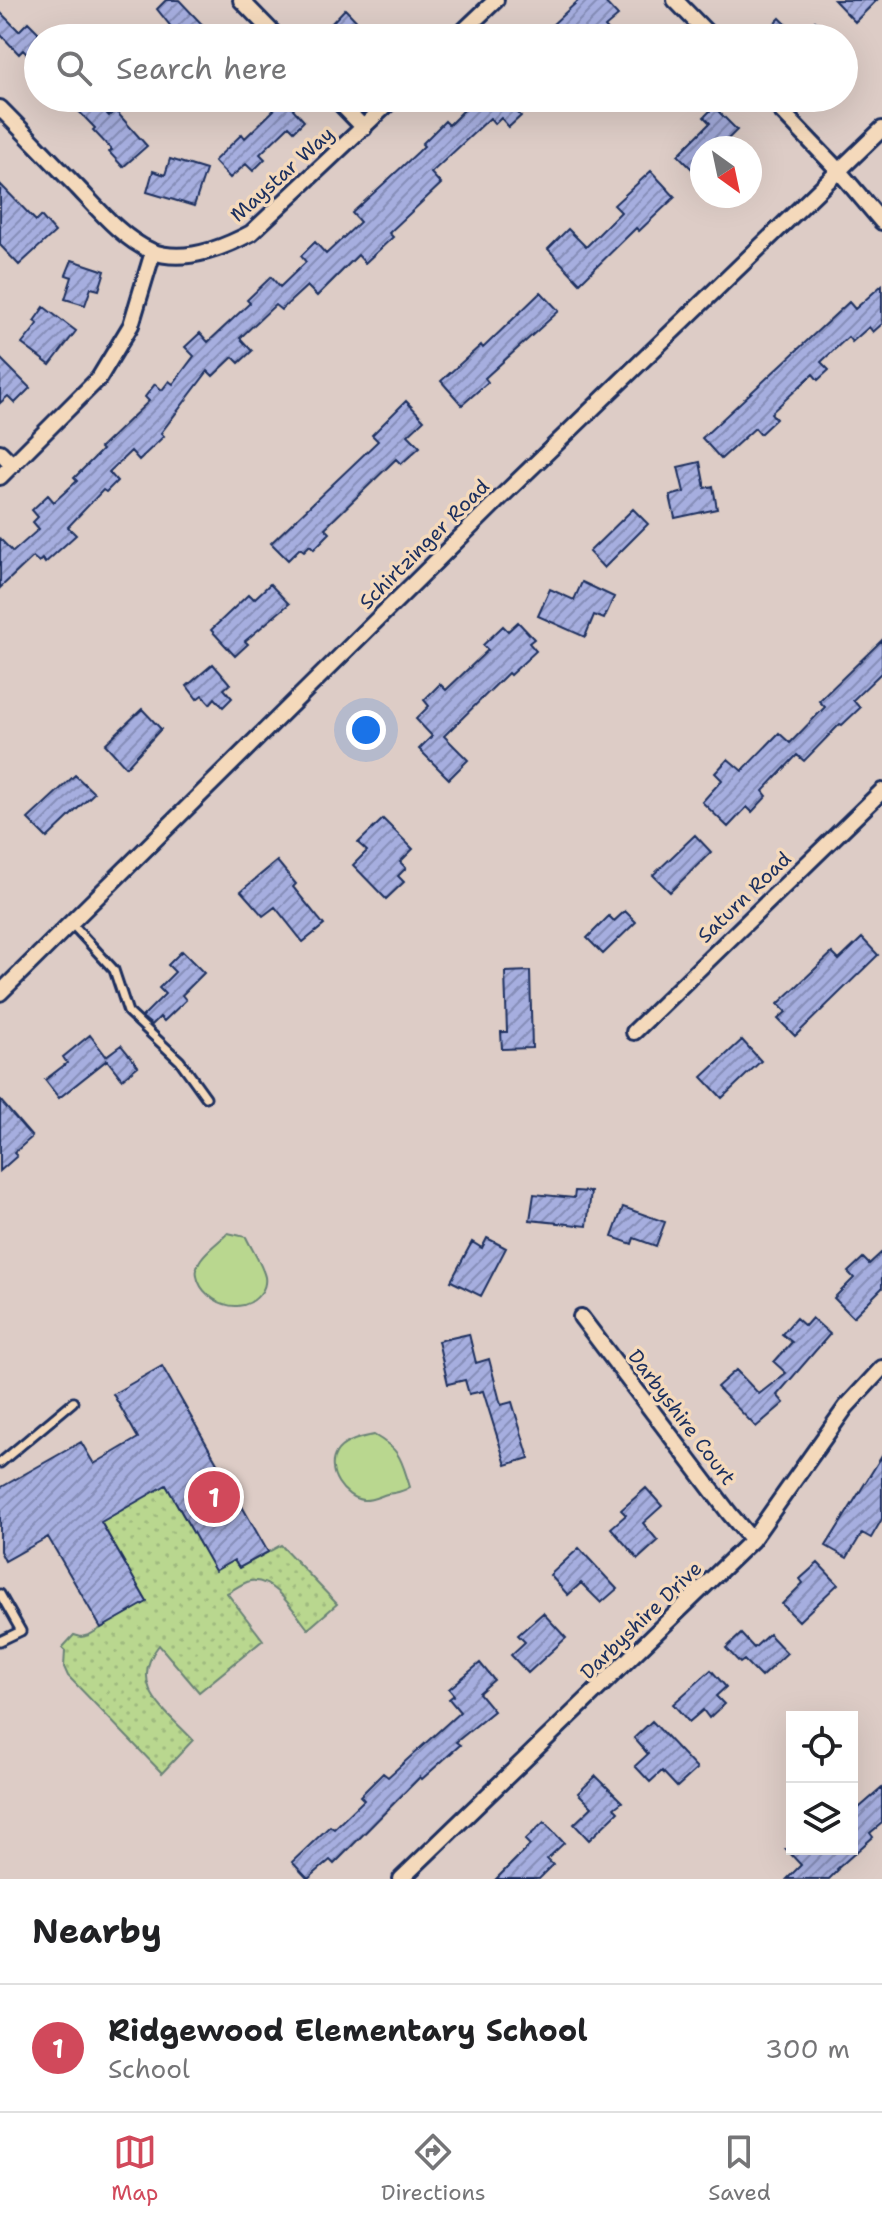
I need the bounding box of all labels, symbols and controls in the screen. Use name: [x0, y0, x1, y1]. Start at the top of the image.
search box: [24, 24, 858, 112]
icon: search: [52, 46, 96, 90]
text: Search here: [116, 48, 287, 89]
street label: Maystar Way: [225, 121, 339, 227]
north arrow: [690, 136, 762, 208]
street label: Schirtzinger Road: [353, 473, 495, 615]
your location: [346, 710, 386, 750]
street label: Saturn Road: [692, 845, 797, 948]
street label: Darbyshire Court: [622, 1344, 742, 1490]
pin: 1: [188, 1467, 240, 1527]
street label: Darbyshire Drive: [575, 1555, 707, 1685]
map controls: [786, 1711, 858, 1855]
button: locate: [786, 1711, 858, 1783]
button: layers: [786, 1783, 858, 1855]
text: Nearby: [32, 1908, 162, 1954]
text: Ridgewood Elementary School: [108, 2010, 588, 2051]
text: 1: [52, 2031, 64, 2066]
text: 300 m: [765, 2031, 850, 2066]
text: School: [108, 2051, 190, 2086]
tab: Map: [111, 2130, 158, 2207]
tab: Directions: [381, 2130, 486, 2207]
tab: Saved: [708, 2130, 771, 2207]

